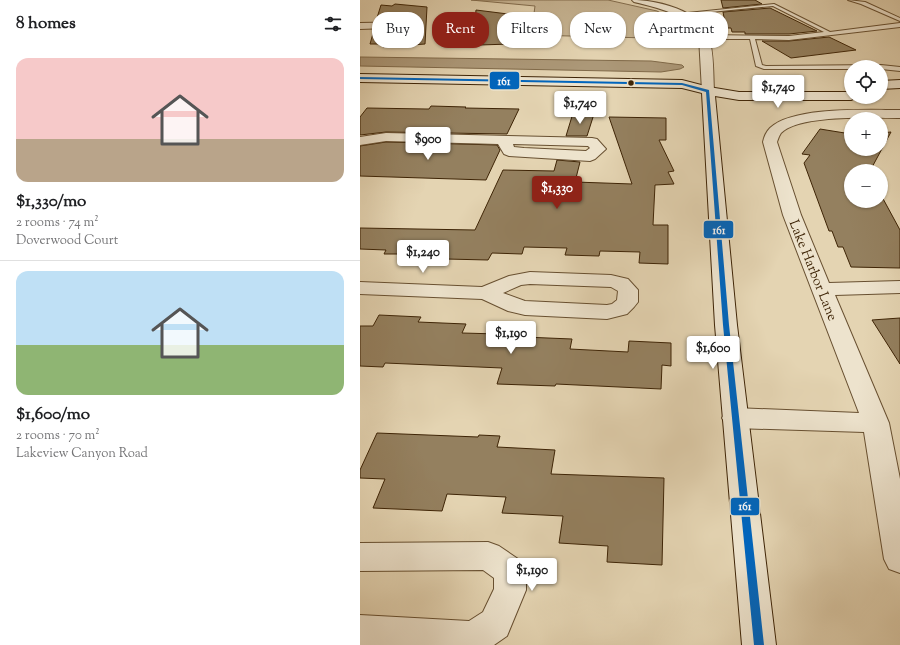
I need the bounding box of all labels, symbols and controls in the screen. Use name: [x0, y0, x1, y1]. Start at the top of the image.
text: 8 homes: [16, 12, 76, 36]
chip: Buy: [372, 12, 424, 48]
chip: Rent: [432, 12, 489, 48]
chip: Filters: [497, 12, 562, 48]
chip: New: [570, 12, 626, 48]
chip: Apartment: [634, 12, 728, 48]
icon: filters: [322, 13, 344, 35]
map controls: [844, 60, 888, 208]
button: locate: [844, 60, 888, 104]
line badge: 161: [489, 71, 520, 90]
text: 161: [497, 74, 511, 90]
pin: $1,740: [745, 75, 811, 109]
unlabelled marker: [626, 78, 636, 88]
text: $1,740: [761, 79, 795, 97]
icon: home: [144, 84, 216, 156]
pin: $1,740: [547, 91, 613, 125]
text: $1,740: [563, 95, 597, 113]
button: +: [844, 112, 888, 156]
pin: $900: [404, 127, 452, 161]
text: $900: [414, 131, 442, 149]
button: −: [844, 164, 888, 208]
pin: $1,330: [524, 176, 590, 210]
text: $1,330: [541, 180, 573, 198]
text: $1,330/mo: [16, 190, 86, 214]
text: 2 rooms · 74 m²: [16, 214, 99, 232]
street label: Lake Harbor Lane: [783, 217, 842, 324]
line badge: 161: [703, 220, 734, 239]
text: 161: [712, 223, 726, 239]
text: Doverwood Court: [16, 232, 118, 250]
pin: $1,240: [390, 240, 456, 274]
text: $1,240: [406, 244, 440, 262]
icon: home: [144, 297, 216, 369]
pin: $1,190: [478, 321, 544, 355]
text: $1,190: [495, 325, 527, 343]
pin: $1,600: [680, 336, 746, 370]
text: $1,600: [696, 340, 730, 358]
text: $1,600/mo: [16, 403, 90, 427]
text: 2 rooms · 70 m²: [16, 427, 100, 445]
text: Lakeview Canyon Road: [16, 445, 148, 463]
line badge: 161: [730, 497, 760, 516]
text: 161: [738, 499, 752, 515]
pin: $1,190: [499, 558, 565, 592]
text: $1,190: [516, 562, 548, 580]

